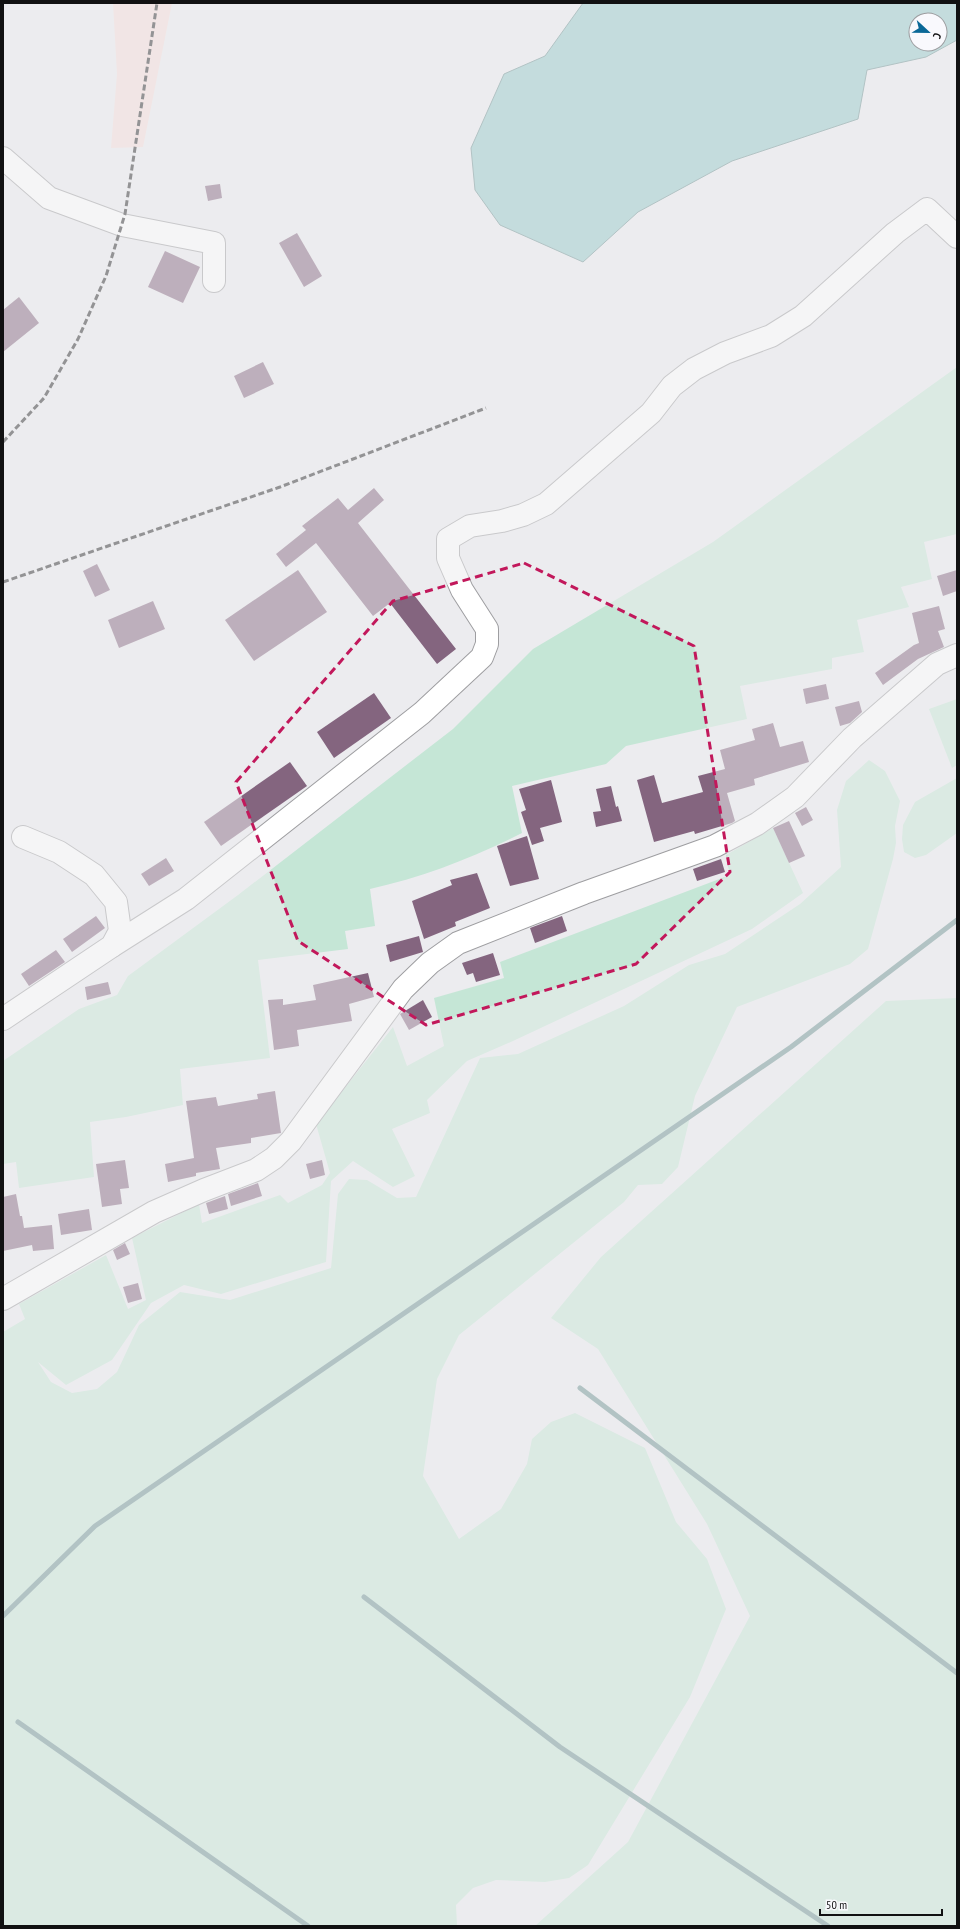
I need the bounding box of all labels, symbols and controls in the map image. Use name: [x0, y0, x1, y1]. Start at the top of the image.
north arrow: [908, 12, 948, 52]
text: С: [930, 31, 945, 41]
scale bar: [820, 1891, 942, 1917]
text: 50 m: [826, 1897, 847, 1912]

